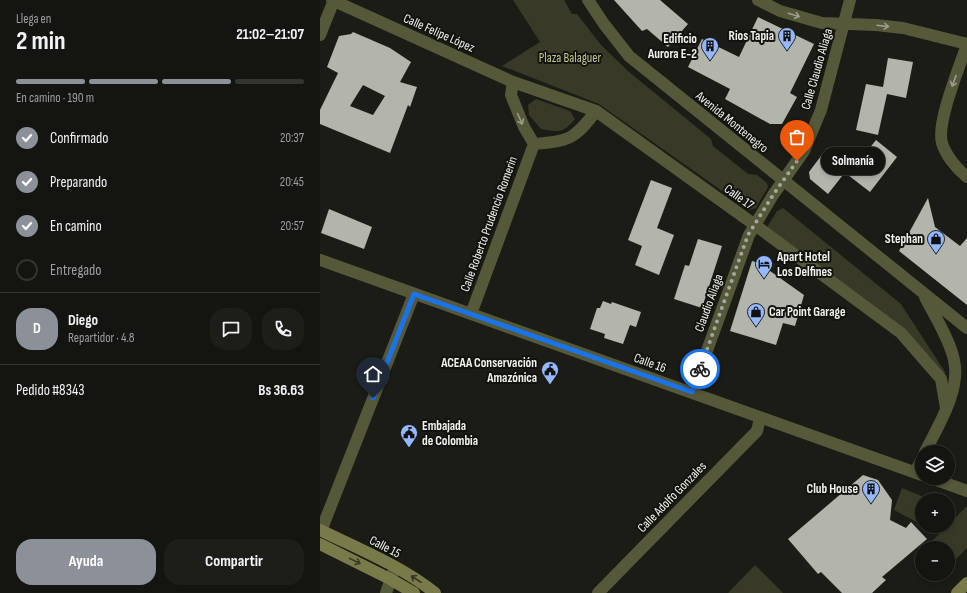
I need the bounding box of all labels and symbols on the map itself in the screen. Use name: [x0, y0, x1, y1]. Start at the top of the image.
street label: Calle Felipe López: [401, 10, 477, 56]
one-way arrow: [787, 12, 800, 19]
one-way arrow: [876, 22, 889, 29]
building icon: Rios Tapia: [777, 26, 797, 51]
street label: Calle Claudio Aliaga: [798, 27, 836, 111]
place label: Rios Tapia: [729, 28, 774, 44]
place label: Edificio Aurora E-2: [647, 31, 697, 62]
building icon: Edificio Aurora E-2: [700, 36, 720, 61]
park label: Plaza Balaguer: [539, 50, 602, 66]
one-way arrow: [950, 75, 957, 87]
street label: Avenida Montenegro: [692, 87, 772, 156]
one-way arrow: [517, 112, 524, 124]
pin: [780, 120, 814, 161]
callout: Solmanía: [821, 147, 885, 175]
street label: Calle Roberto Prudencio Romerin: [457, 154, 521, 294]
street label: Calle 17: [721, 181, 758, 214]
shop icon: Stephan: [926, 229, 946, 254]
place label: Stephan: [885, 231, 923, 247]
place label: Apart Hotel Los Delfines: [776, 249, 832, 280]
hotel icon: Apart Hotel Los Delfines: [754, 254, 774, 279]
street label: Claudio Aliaga: [691, 272, 727, 334]
shop icon: Car Point Garage: [746, 302, 766, 327]
place label: Car Point Garage: [769, 304, 846, 320]
courier: [680, 349, 720, 389]
street label: Calle 16: [632, 350, 669, 376]
place label: ACEAA Conservación Amazónica: [440, 355, 537, 386]
pin: [356, 357, 390, 398]
public building icon: ACEAA Conservación Amazónica: [540, 360, 560, 385]
place label: Embajada de Colombia: [422, 418, 478, 449]
public building icon: Embajada de Colombia: [399, 423, 419, 448]
street label: Calle Adolfo Gonzales: [634, 458, 710, 536]
building icon: Club House: [861, 479, 881, 504]
place label: Club House: [807, 481, 858, 497]
street label: Calle 15: [367, 532, 403, 562]
one-way arrow: [349, 558, 361, 566]
one-way arrow: [411, 575, 422, 583]

